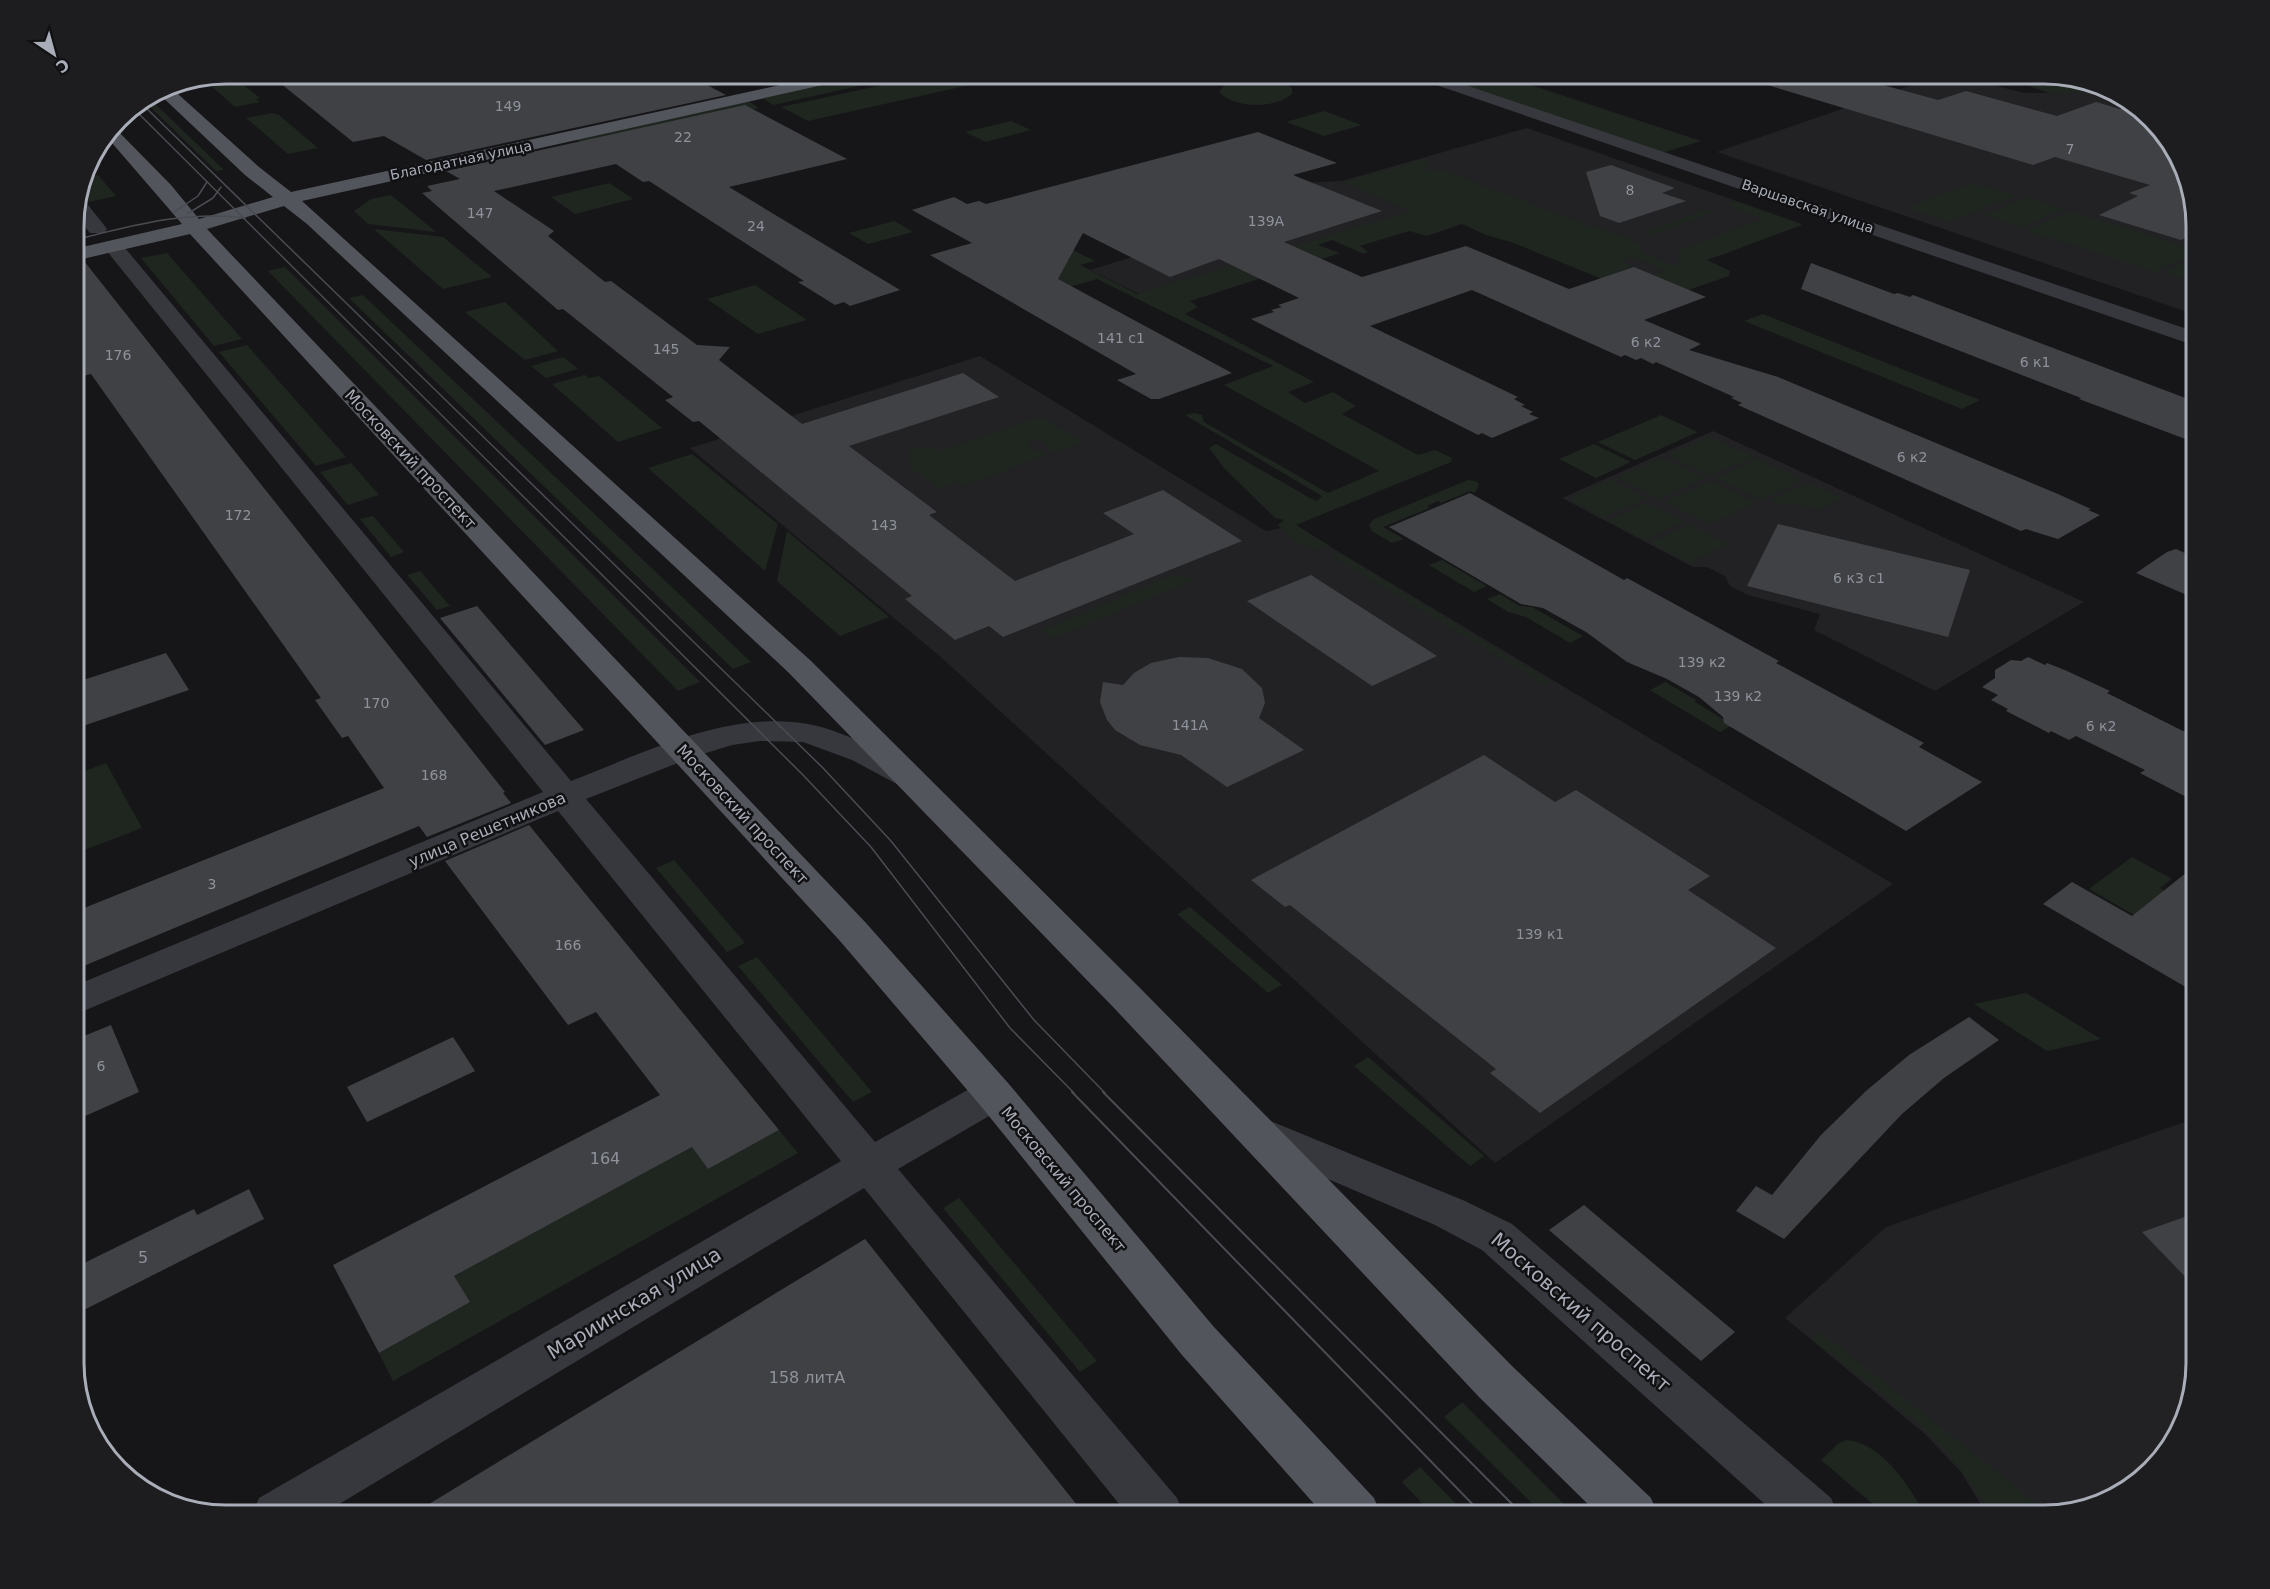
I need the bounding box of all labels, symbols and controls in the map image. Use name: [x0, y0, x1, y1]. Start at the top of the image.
north arrow: [24, 24, 84, 84]
text: С: [52, 55, 73, 77]
house number: 149: [495, 98, 521, 114]
house number: 22: [674, 129, 692, 145]
street label: Благодатная улица: [389, 137, 533, 183]
house number: 7: [2066, 141, 2074, 157]
street label: Варшавская улица: [1740, 176, 1876, 236]
house number: 8: [1626, 182, 1634, 198]
house number: 147: [467, 205, 493, 221]
house number: 139А: [1248, 213, 1285, 229]
house number: 24: [747, 218, 765, 234]
house number: 141 с1: [1097, 330, 1145, 346]
house number: 6 к2: [1631, 334, 1661, 350]
house number: 145: [653, 341, 679, 357]
house number: 176: [105, 347, 131, 363]
house number: 6 к1: [2020, 354, 2050, 370]
street label: Московский проспект: [341, 386, 480, 533]
house number: 6 к2: [1897, 449, 1927, 465]
house number: 172: [225, 507, 251, 523]
house number: 143: [871, 517, 897, 533]
house number: 6 к3 с1: [1833, 570, 1885, 586]
house number: 139 к2: [1678, 654, 1726, 670]
house number: 139 к2: [1714, 688, 1762, 704]
house number: 170: [363, 695, 389, 711]
house number: 141А: [1172, 717, 1209, 733]
house number: 6 к2: [2086, 718, 2116, 734]
street label: Московский проспект: [673, 741, 812, 888]
house number: 168: [421, 767, 447, 783]
street label: улица Решетникова: [406, 788, 569, 871]
house number: 3: [208, 876, 216, 892]
house number: 139 к1: [1516, 926, 1564, 942]
house number: 166: [555, 937, 581, 953]
house number: 6: [97, 1058, 106, 1074]
street label: Московский проспект: [997, 1103, 1130, 1256]
house number: 164: [590, 1149, 620, 1168]
street label: Московский проспект: [1486, 1227, 1676, 1397]
street label: Мариинская улица: [543, 1242, 725, 1364]
house number: 5: [138, 1248, 148, 1267]
house number: 158 литА: [769, 1368, 845, 1387]

